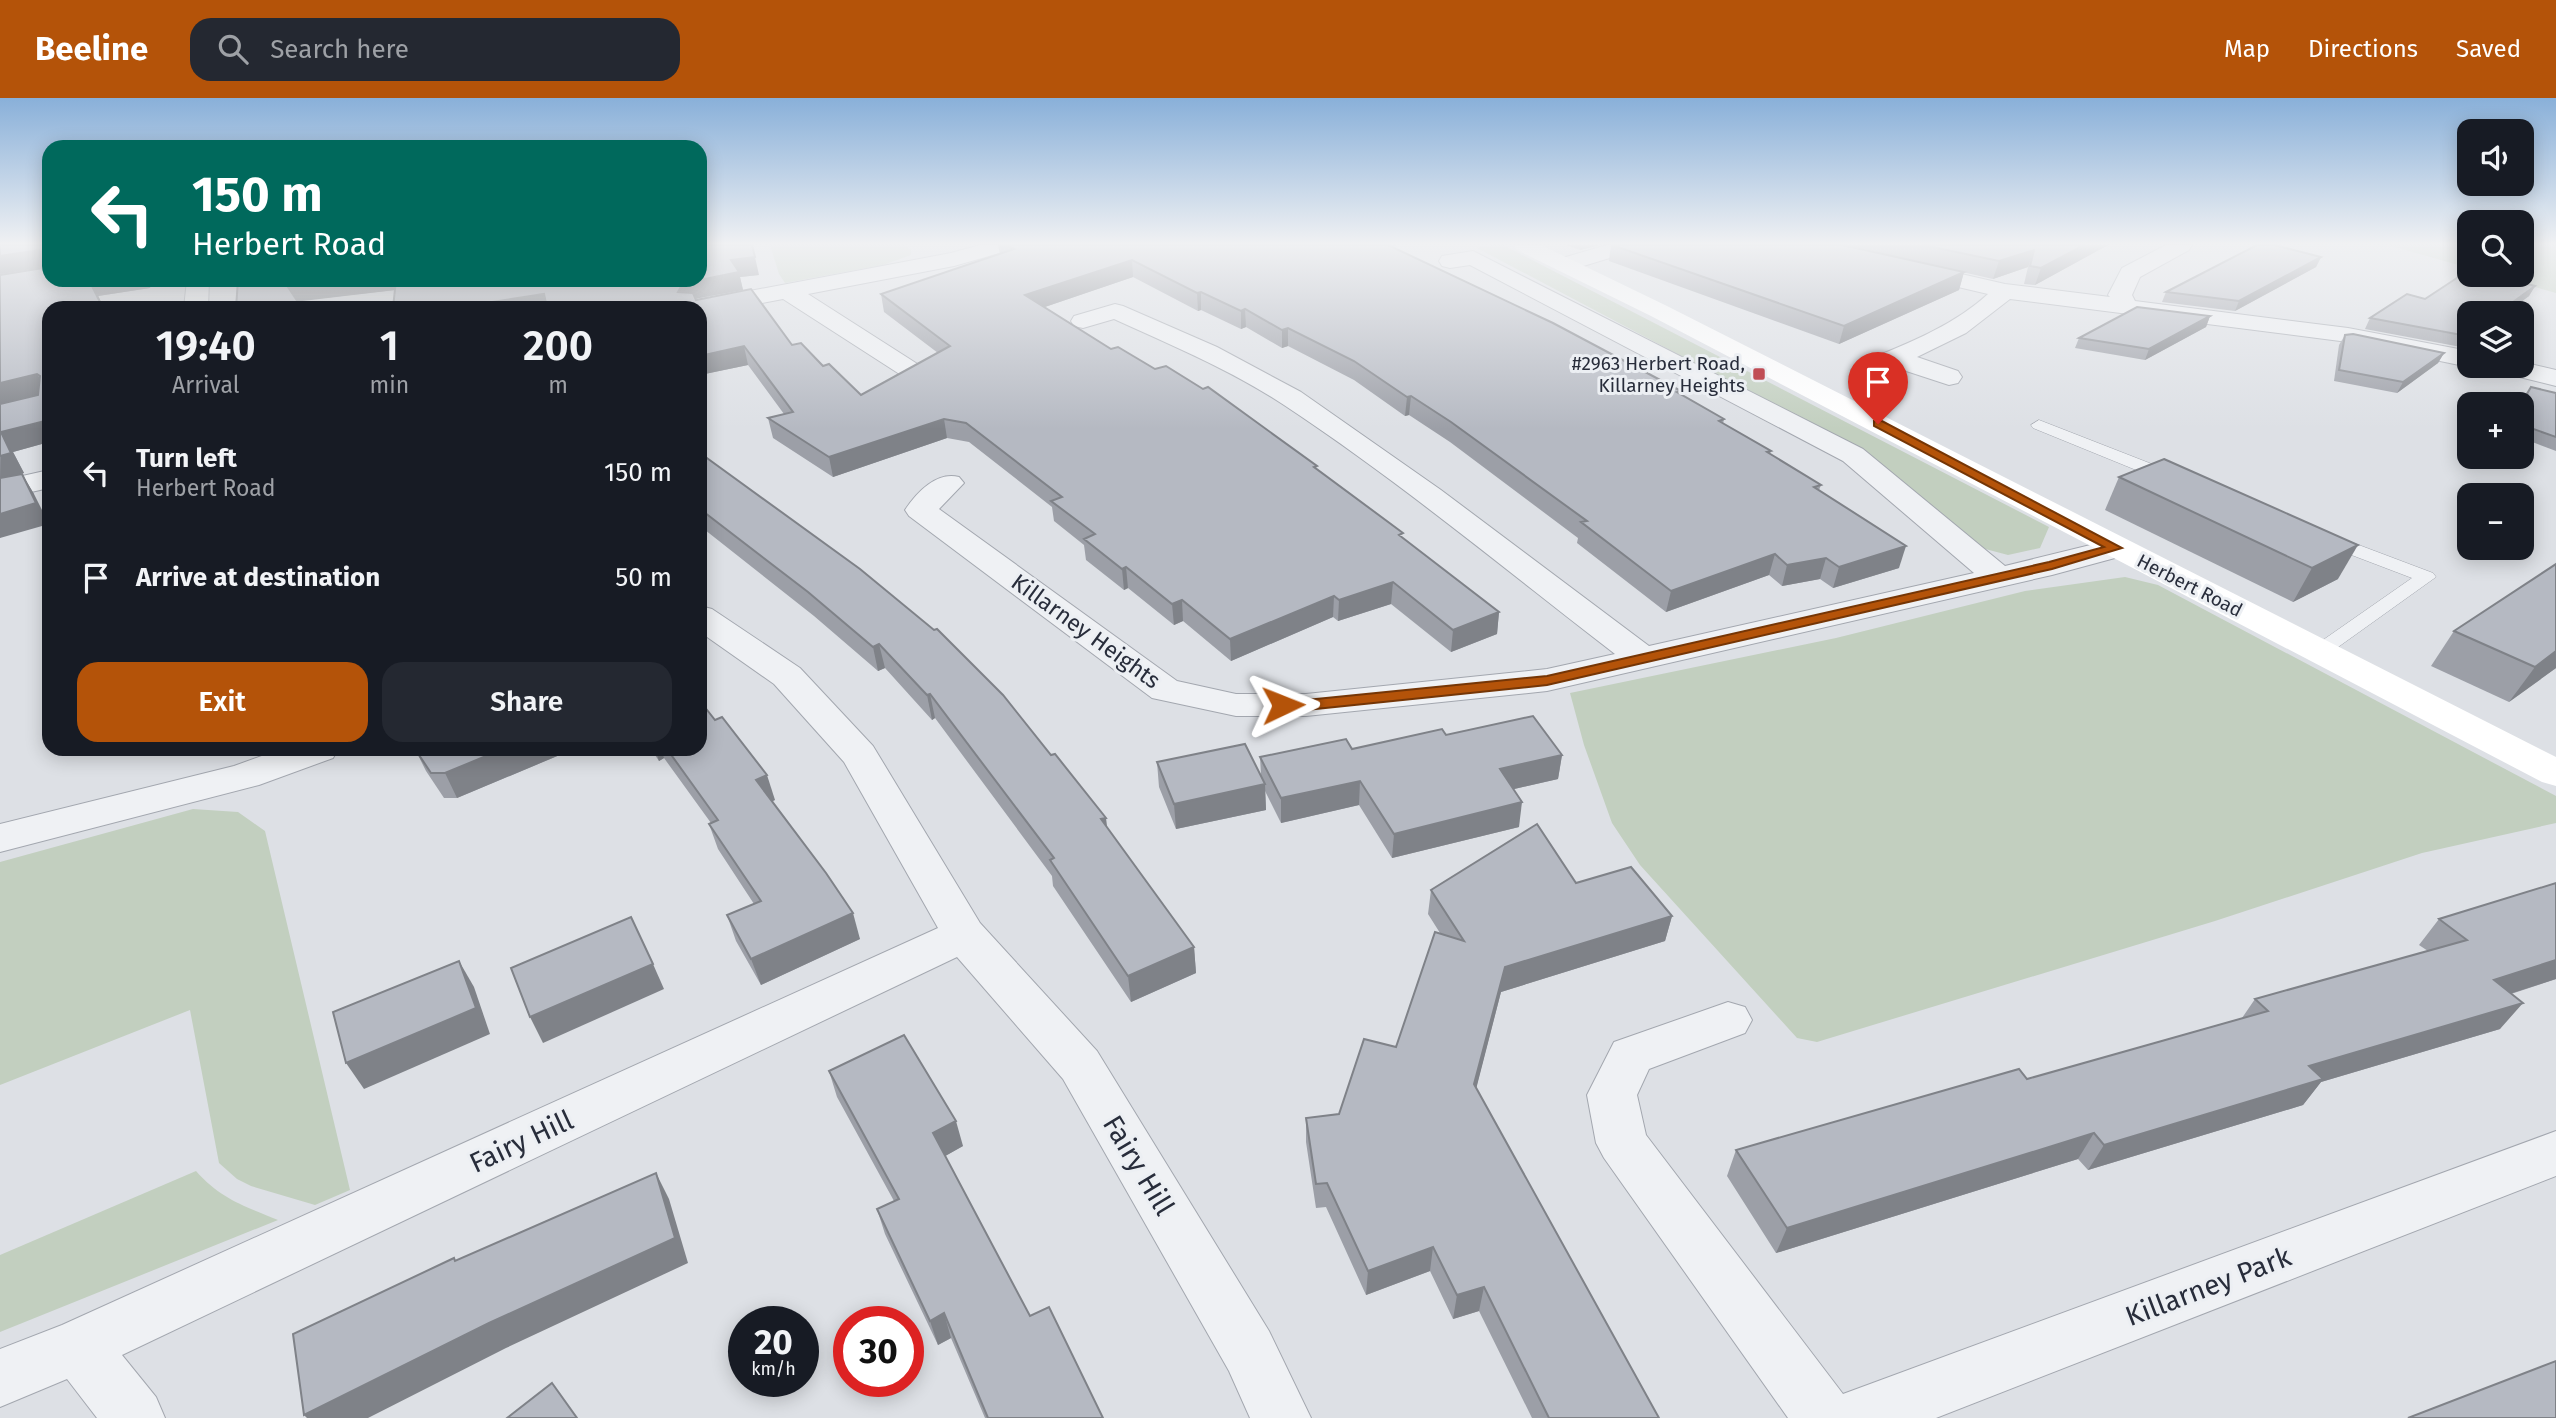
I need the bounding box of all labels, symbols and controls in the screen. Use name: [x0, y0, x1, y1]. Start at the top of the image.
search box: [190, 18, 680, 81]
text: Beeline: [35, 29, 148, 69]
icon: search: [214, 30, 252, 68]
text: Search here: [270, 34, 409, 65]
text: Map: [2224, 35, 2270, 63]
text: Directions: [2308, 35, 2418, 63]
text: Saved: [2456, 35, 2521, 63]
map controls: [2457, 119, 2534, 560]
button: sound: [2457, 119, 2534, 196]
text: 150 m: [192, 165, 323, 224]
icon: left: [77, 168, 168, 259]
button: search: [2457, 210, 2534, 287]
text: Herbert Road: [192, 225, 386, 263]
button: layers: [2457, 301, 2534, 378]
text: 19:40: [156, 321, 256, 371]
text: 1: [380, 321, 399, 371]
text: 200: [523, 321, 593, 371]
place label: #2963 Herbert Road, Killarney Heights: [1572, 352, 1745, 397]
pin: [1848, 352, 1908, 424]
icon: arrive: [1859, 363, 1897, 401]
marker: #2963 Herbert Road, Killarney Heights: [1751, 366, 1767, 382]
text: Arrival: [172, 371, 239, 399]
text: min: [370, 371, 409, 399]
text: m: [548, 371, 568, 399]
button: +: [2457, 392, 2534, 469]
text: Turn left: [136, 443, 237, 474]
icon: left: [77, 454, 115, 492]
text: 150 m: [604, 457, 672, 488]
text: Herbert Road: [136, 474, 276, 502]
button: −: [2457, 483, 2534, 560]
street label: Herbert Road: [2133, 549, 2246, 622]
icon: arrive: [77, 559, 115, 597]
text: Arrive at destination: [136, 562, 380, 593]
text: 50 m: [615, 562, 672, 593]
street label: Killarney Heights: [1006, 568, 1166, 694]
button: Exit: [77, 662, 368, 742]
button: Share: [382, 662, 672, 742]
position arrow: [1246, 668, 1320, 742]
street label: Fairy Hill: [464, 1103, 578, 1180]
street label: Fairy Hill: [1096, 1109, 1181, 1221]
street label: Killarney Park: [2121, 1240, 2296, 1333]
speed limit sign: 30: [833, 1306, 924, 1397]
text: 20: [754, 1321, 793, 1363]
text: km/h: [751, 1358, 796, 1380]

